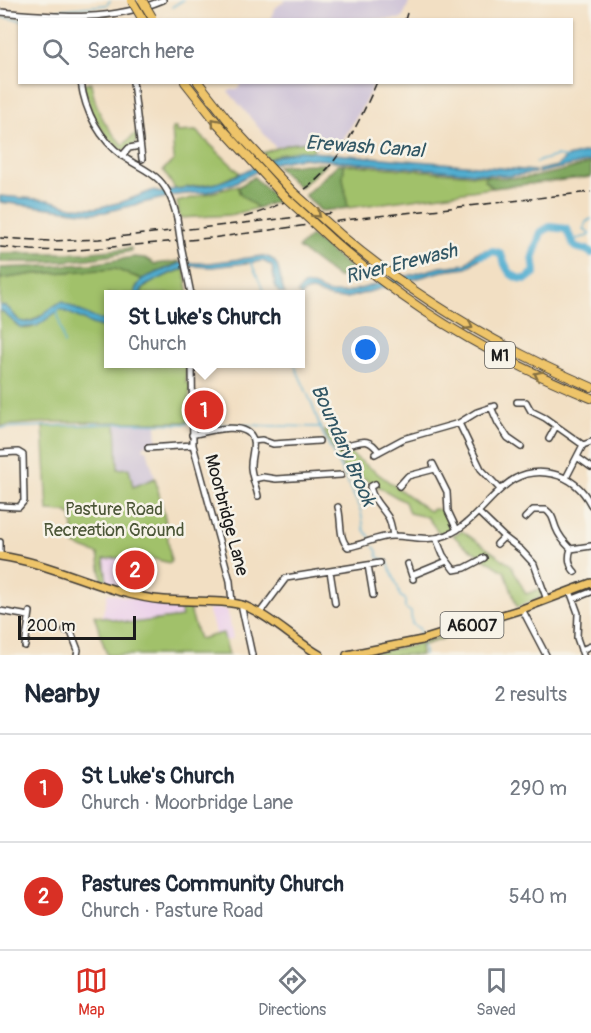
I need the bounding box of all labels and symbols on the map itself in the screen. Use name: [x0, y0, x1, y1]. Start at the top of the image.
one-way arrow: [212, 118, 223, 129]
water label: Erewash Canal: [305, 130, 427, 163]
one-way arrow: [310, 207, 320, 218]
water label: River Erewash: [343, 237, 461, 289]
one-way arrow: [463, 319, 473, 331]
your location: [351, 335, 380, 364]
road number: M1: [485, 342, 515, 368]
one-way arrow: [533, 370, 544, 382]
water label: Boundary Brook: [306, 381, 382, 511]
pin: 1: [184, 388, 224, 432]
street label: Moorbridge Lane: [199, 452, 254, 578]
park label: Pasture Road Recreation Ground: [44, 498, 184, 542]
pin: 2: [116, 548, 154, 592]
road number: A6007: [440, 612, 504, 638]
scale bar: [18, 613, 136, 640]

